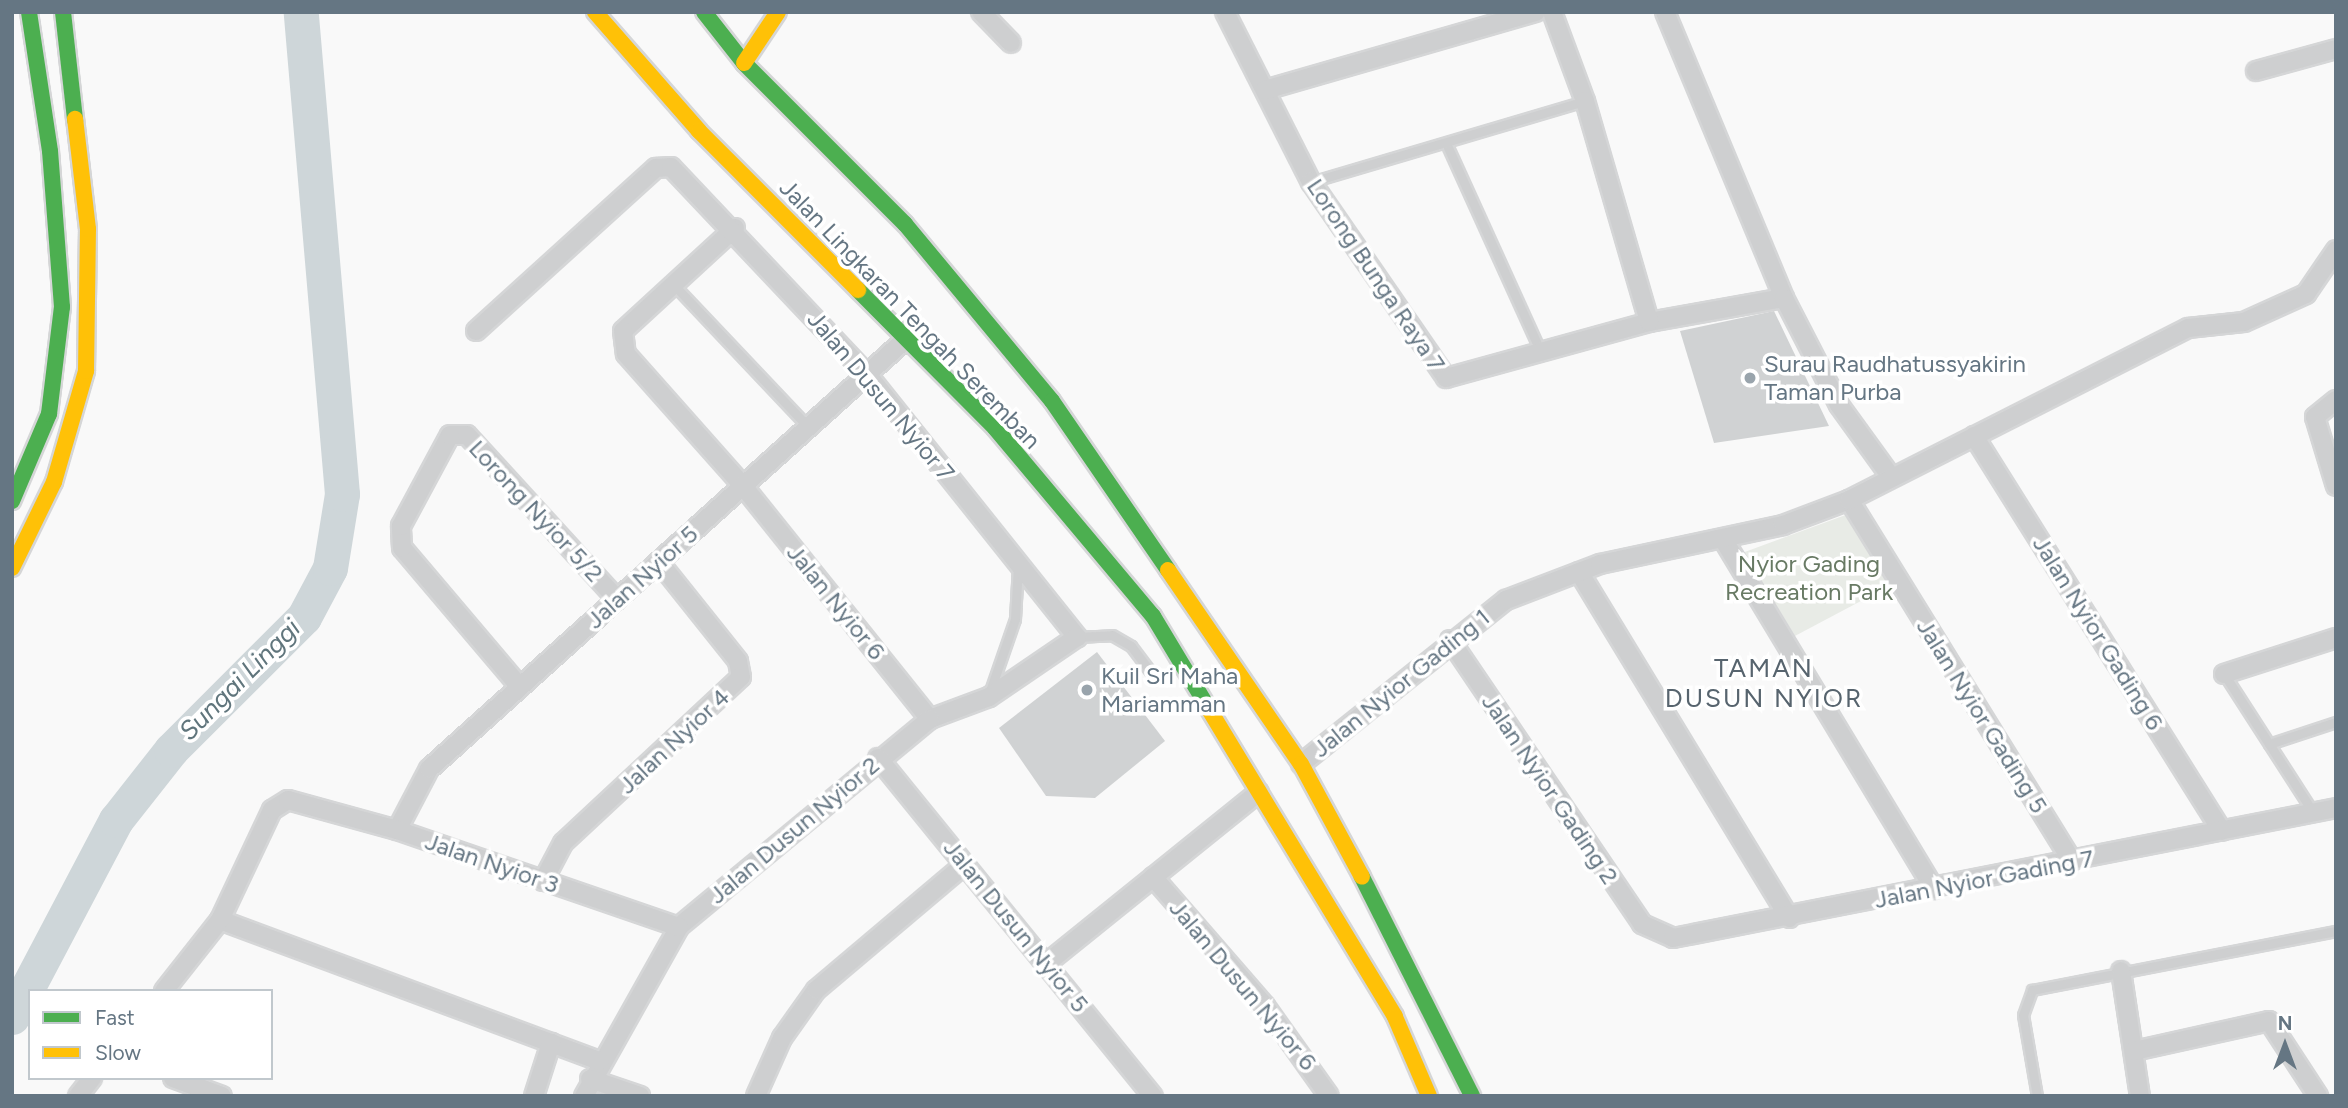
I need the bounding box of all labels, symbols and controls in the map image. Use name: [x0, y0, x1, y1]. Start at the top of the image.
street label: Jalan Lingkaran Tengah Seremban: [773, 173, 1047, 455]
street label: Lorong Bunga Raya 7: [1301, 173, 1451, 377]
street label: Jalan Dusun Nyior 7: [802, 305, 960, 487]
place label: Surau Raudhatussyakirin Taman Purba: [1764, 350, 2026, 406]
marker: Surau Raudhatussyakirin Taman Purba: [1742, 370, 1758, 386]
street label: Lorong Nyior 5/2: [463, 434, 609, 588]
street label: Jalan Nyior 5: [580, 519, 704, 635]
street label: Jalan Nyior Gading 6: [2027, 531, 2169, 735]
street label: Jalan Nyior 6: [781, 539, 891, 665]
park label: Nyior Gading Recreation Park: [1725, 550, 1893, 606]
street label: Jalan Nyior Gading 1: [1307, 603, 1495, 763]
water label: Sungai Linggi: [173, 613, 307, 747]
street label: Jalan Nyior Gading 5: [1911, 614, 2053, 818]
district label: TAMAN DUSUN NYIOR: [1666, 653, 1862, 714]
place label: Kuil Sri Maha Mariamman: [1101, 662, 1238, 718]
street label: Jalan Nyior 4: [613, 682, 735, 800]
marker: Kuil Sri Maha Mariamman: [1079, 682, 1095, 698]
street label: Jalan Nyior Gading 2: [1476, 688, 1624, 890]
street label: Jalan Dusun Nyior 2: [703, 750, 885, 910]
street label: Jalan Nyior 3: [421, 827, 563, 899]
street label: Jalan Dusun Nyior 5: [938, 834, 1094, 1018]
street label: Jalan Nyior Gading 7: [1872, 844, 2096, 914]
street label: Jalan Dusun Nyior 6: [1163, 894, 1323, 1076]
legend: [28, 989, 273, 1080]
text: Fast: [95, 1005, 135, 1030]
north arrow: [2250, 1010, 2320, 1080]
text: N: [2278, 1012, 2292, 1035]
text: Slow: [95, 1040, 141, 1065]

